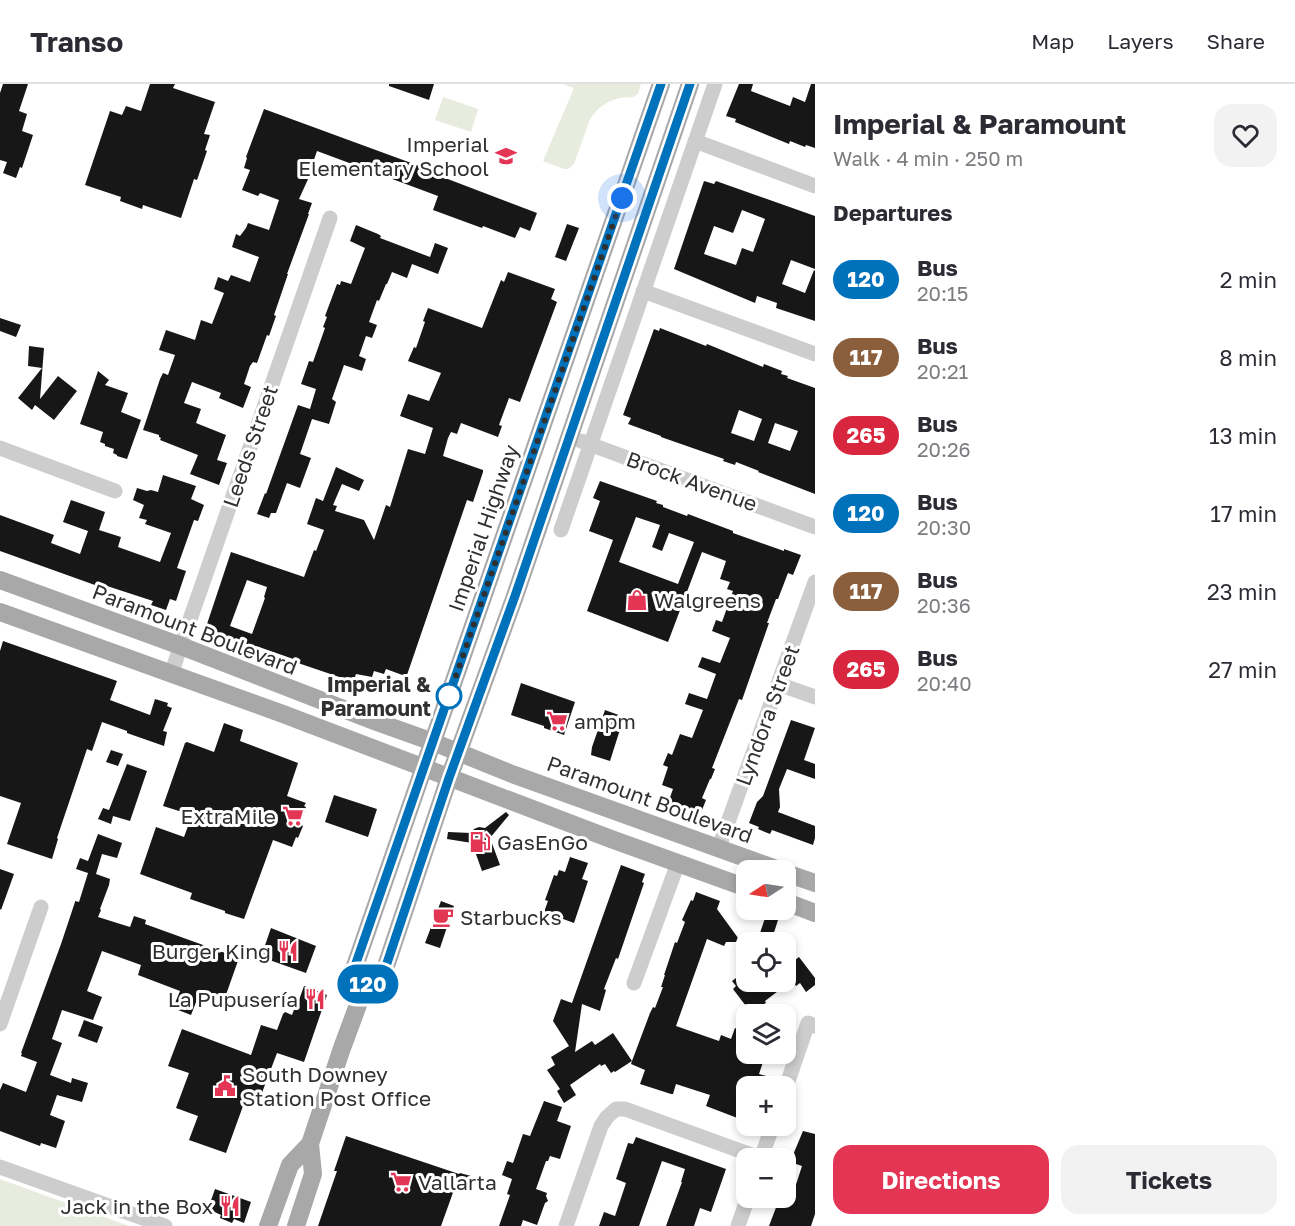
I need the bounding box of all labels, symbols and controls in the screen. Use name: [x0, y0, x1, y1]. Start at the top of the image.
text: Transo: [30, 25, 123, 58]
text: Map: [1031, 28, 1074, 54]
text: Layers: [1107, 28, 1174, 54]
text: Share: [1207, 28, 1265, 54]
button: heart: [1214, 104, 1277, 167]
text: Imperial & Paramount: [833, 107, 1126, 140]
place label: Imperial Elementary School: [298, 131, 489, 181]
school or university icon: Imperial Elementary School: [494, 144, 518, 168]
text: Walk · 4 min · 250 m: [833, 146, 1023, 170]
your location: [607, 183, 637, 213]
text: Departures: [833, 199, 952, 226]
text: Bus: [917, 254, 958, 281]
text: 120: [847, 266, 885, 292]
text: 2 min: [1220, 266, 1277, 293]
text: 20:15: [917, 281, 968, 305]
text: Bus: [917, 332, 958, 359]
text: 117: [849, 344, 883, 370]
text: 8 min: [1219, 344, 1277, 371]
text: 20:21: [917, 359, 968, 383]
street label: Leeds Street: [217, 381, 283, 511]
text: Bus: [917, 410, 958, 437]
text: 265: [847, 422, 885, 448]
text: 13 min: [1209, 422, 1277, 449]
text: 20:26: [917, 437, 971, 461]
street label: Imperial Highway: [442, 441, 524, 615]
street label: Brock Avenue: [623, 445, 761, 517]
text: Bus: [917, 488, 958, 515]
text: 120: [847, 500, 885, 526]
text: 17 min: [1210, 500, 1277, 527]
text: 20:30: [917, 515, 971, 539]
text: Bus: [917, 566, 958, 593]
street label: Paramount Boulevard: [89, 578, 301, 680]
text: 117: [849, 578, 883, 604]
text: 23 min: [1207, 578, 1277, 605]
place label: Walgreens: [654, 587, 761, 613]
shop icon: Walgreens: [625, 588, 649, 612]
text: 20:36: [917, 593, 971, 617]
street label: Lyndora Street: [730, 641, 804, 789]
text: Bus: [917, 644, 958, 671]
text: 265: [847, 656, 885, 682]
text: 27 min: [1208, 656, 1277, 683]
place label: Imperial & Paramount: [320, 671, 431, 721]
text: 20:40: [917, 671, 972, 695]
marker: Imperial & Paramount: [436, 683, 462, 709]
place label: ampm: [574, 708, 636, 734]
supermarket icon: ampm: [545, 709, 569, 733]
street label: Paramount Boulevard: [544, 750, 756, 848]
place label: ExtraMile: [181, 803, 276, 829]
supermarket icon: ExtraMile: [281, 804, 305, 828]
place label: GasEnGo: [497, 829, 588, 855]
fuel station icon: GasEnGo: [468, 830, 492, 854]
north arrow: [736, 860, 796, 920]
map controls: [736, 860, 796, 1208]
place label: Starbucks: [460, 904, 562, 930]
cafe icon: Starbucks: [431, 905, 455, 929]
button: locate: [736, 932, 796, 992]
place label: Burger King: [152, 938, 271, 964]
restaurant icon: Burger King: [276, 939, 300, 963]
line badge: 120: [334, 964, 403, 1004]
text: 120: [349, 971, 387, 997]
place label: La Pupusería: [168, 986, 298, 1012]
restaurant icon: La Pupusería: [303, 987, 327, 1011]
button: layers: [736, 1004, 796, 1064]
place label: South Downey Station Post Office: [242, 1061, 431, 1111]
public building icon: South Downey Station Post Office: [213, 1074, 237, 1098]
button: +: [736, 1076, 796, 1136]
button: Directions: [833, 1145, 1049, 1214]
button: Tickets: [1061, 1145, 1277, 1214]
button: −: [736, 1148, 796, 1208]
place label: Vallarta: [418, 1169, 497, 1195]
supermarket icon: Vallarta: [389, 1170, 413, 1194]
place label: Jack in the Box: [61, 1193, 213, 1219]
restaurant icon: Jack in the Box: [218, 1194, 242, 1218]

